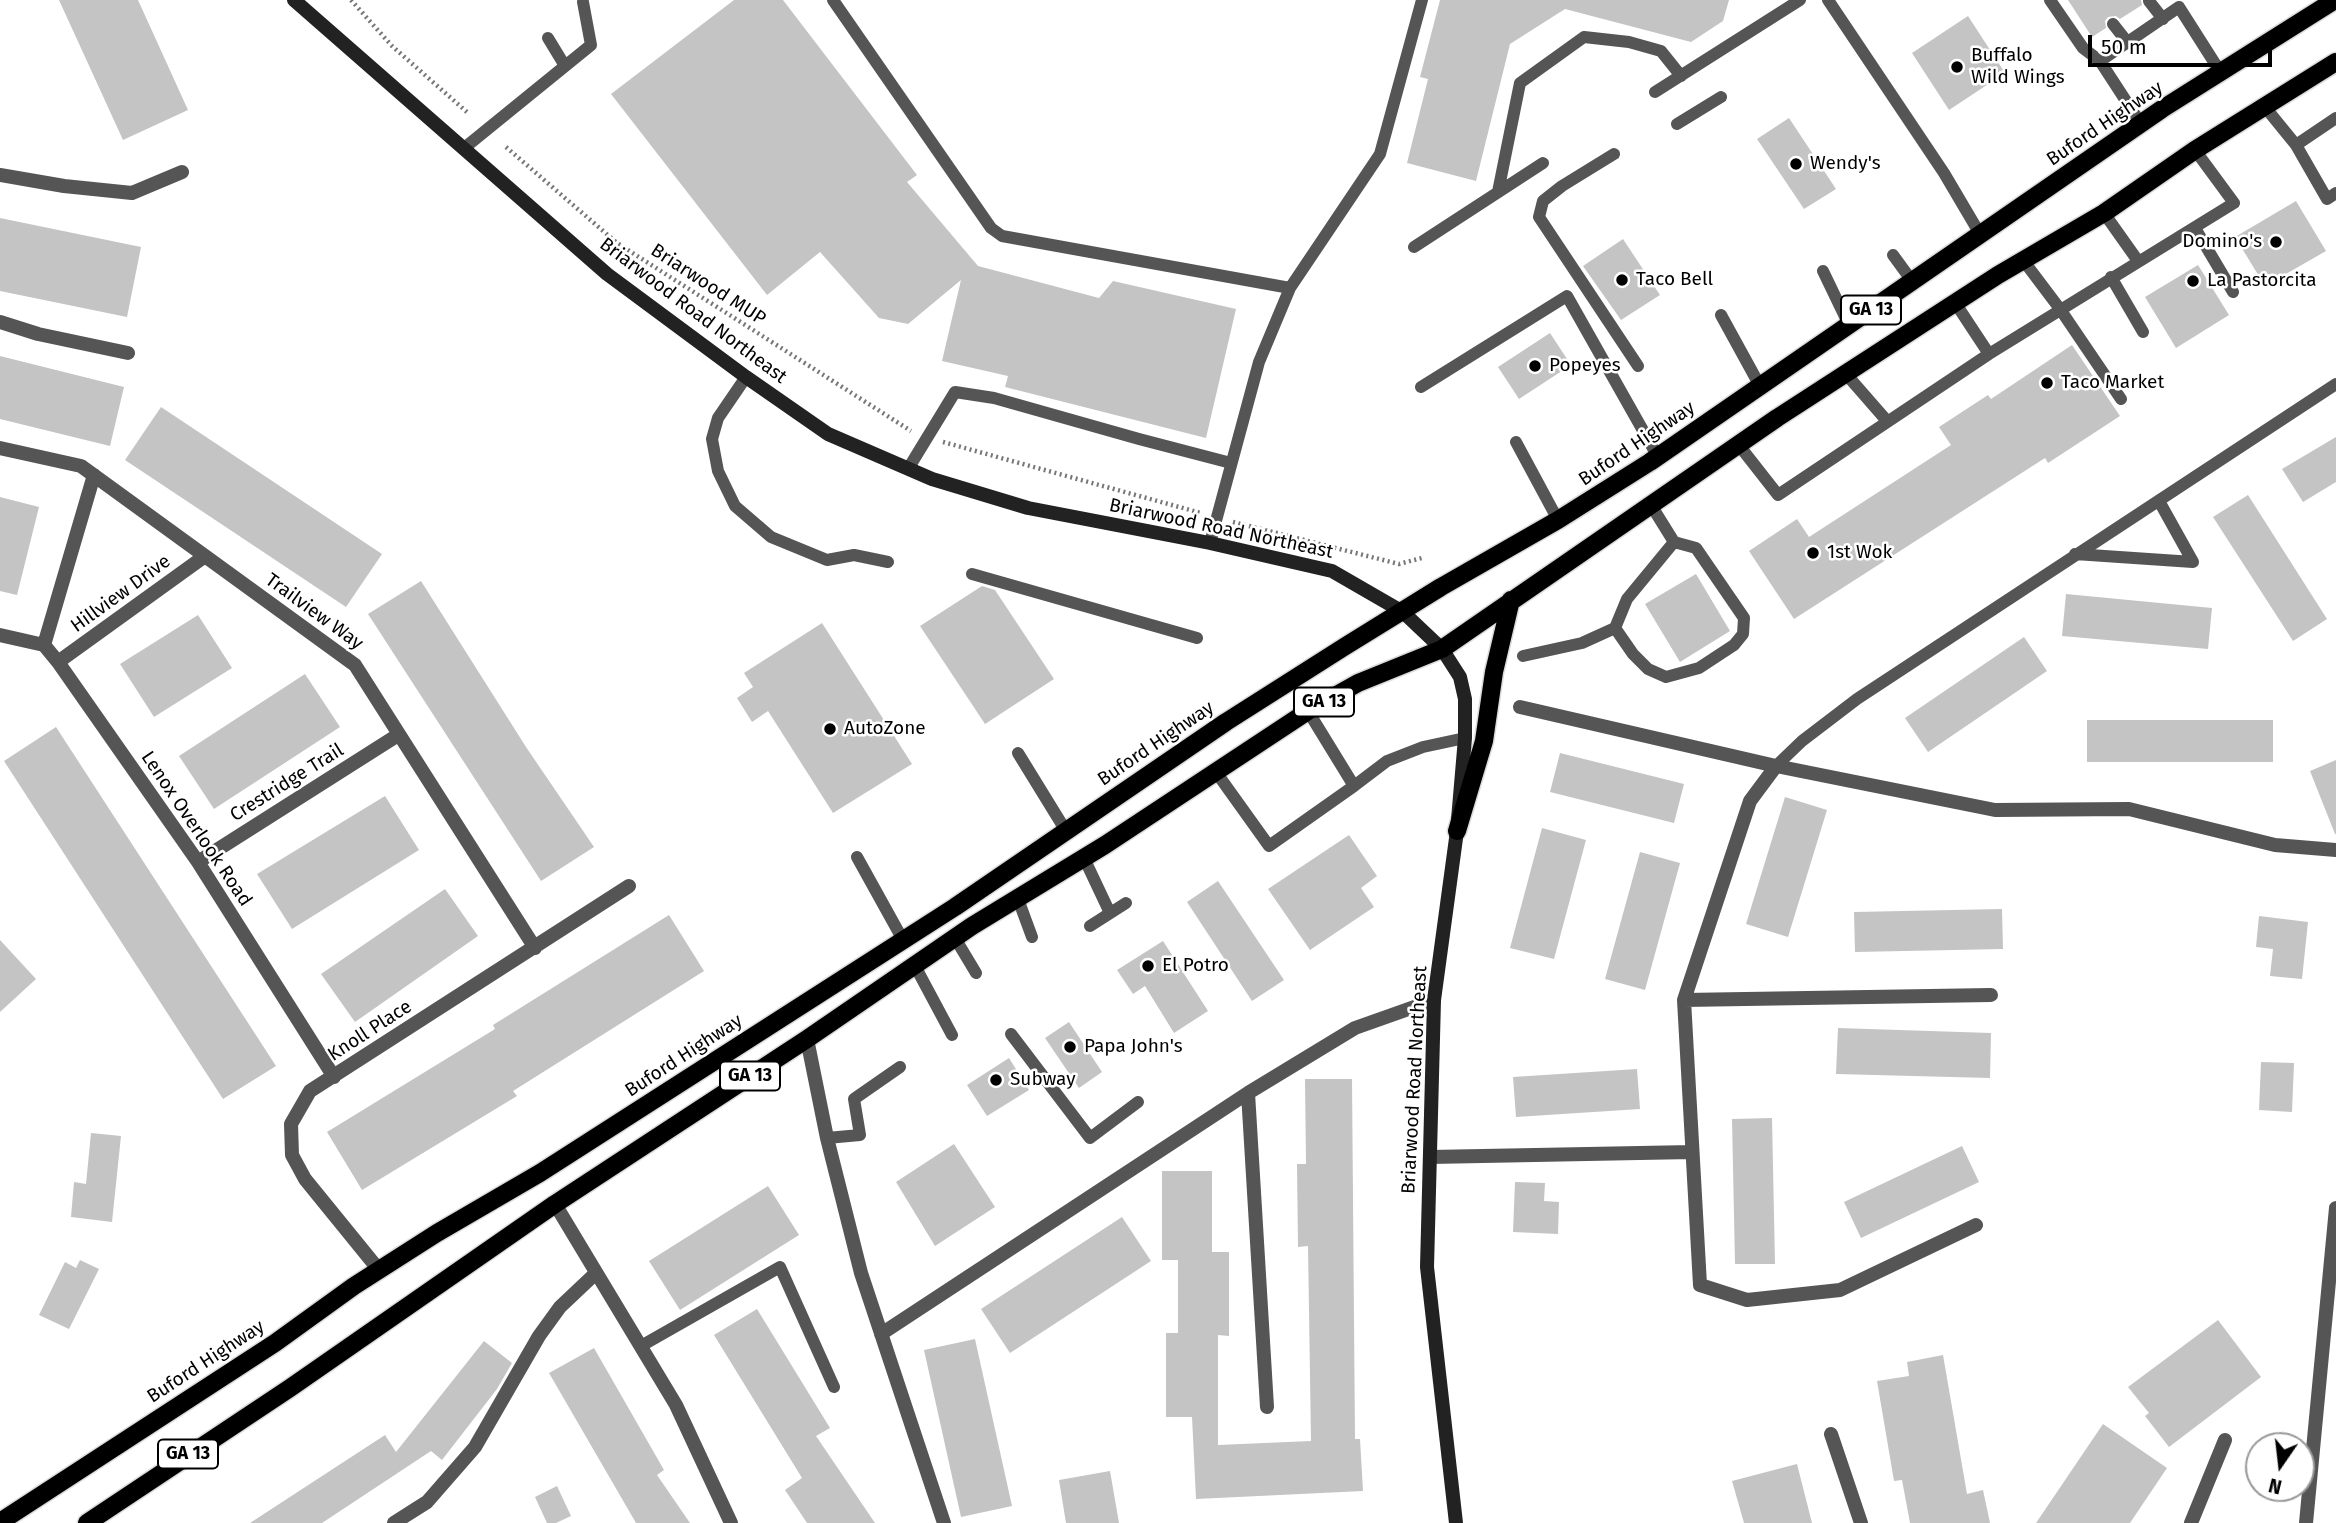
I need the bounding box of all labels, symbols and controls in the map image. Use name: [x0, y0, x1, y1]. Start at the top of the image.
scale bar: [2091, 21, 2275, 65]
text: 50 m: [2101, 34, 2147, 60]
place label: Buffalo Wild Wings: [1971, 45, 2065, 89]
marker: Buffalo Wild Wings: [1949, 59, 1965, 75]
street label: Buford Highway: [2043, 77, 2167, 171]
place label: Wendy's: [1810, 153, 1881, 175]
marker: Wendy's: [1788, 156, 1804, 172]
place label: Domino's: [2182, 231, 2262, 253]
street label: Briarwood Road Northeast: [595, 233, 791, 389]
marker: Domino's: [2268, 234, 2284, 250]
street label: Briarwood MUP: [646, 239, 770, 331]
place label: Taco Bell: [1636, 269, 1713, 291]
place label: La Pastorcita: [2207, 270, 2317, 292]
marker: Taco Bell: [1614, 272, 1630, 288]
marker: La Pastorcita: [2185, 273, 2201, 289]
road number: GA 13: [1841, 296, 1901, 324]
place label: Popeyes: [1549, 355, 1621, 377]
marker: Popeyes: [1527, 358, 1543, 374]
place label: Taco Market: [2061, 372, 2164, 394]
marker: Taco Market: [2039, 375, 2055, 391]
street label: Buford Highway: [1575, 397, 1699, 491]
street label: Briarwood Road Northeast: [1107, 494, 1335, 564]
place label: 1st Wok: [1827, 542, 1892, 564]
marker: 1st Wok: [1805, 545, 1821, 561]
street label: Hillview Drive: [67, 550, 175, 638]
street label: Trailview Way: [261, 569, 367, 655]
road number: GA 13: [1294, 688, 1354, 716]
street label: Buford Highway: [1094, 697, 1218, 791]
place label: AutoZone: [844, 718, 926, 740]
marker: AutoZone: [822, 721, 838, 737]
street label: Crestridge Trail: [226, 739, 348, 827]
street label: Lenox Overlook Road: [136, 747, 256, 911]
place label: El Potro: [1162, 955, 1229, 977]
marker: El Potro: [1140, 958, 1156, 974]
street label: Briarwood Road Northeast: [1398, 965, 1432, 1195]
street label: Knoll Place: [324, 995, 416, 1067]
street label: Buford Highway: [621, 1010, 747, 1102]
place label: Papa John's: [1084, 1036, 1183, 1058]
marker: Papa John's: [1062, 1039, 1078, 1055]
road number: GA 13: [720, 1062, 780, 1091]
place label: Subway: [1010, 1069, 1075, 1091]
marker: Subway: [988, 1072, 1004, 1088]
street label: Buford Highway: [143, 1316, 269, 1408]
north arrow: [2245, 1432, 2315, 1502]
road number: GA 13: [158, 1440, 218, 1469]
text: N: [2266, 1473, 2284, 1499]

